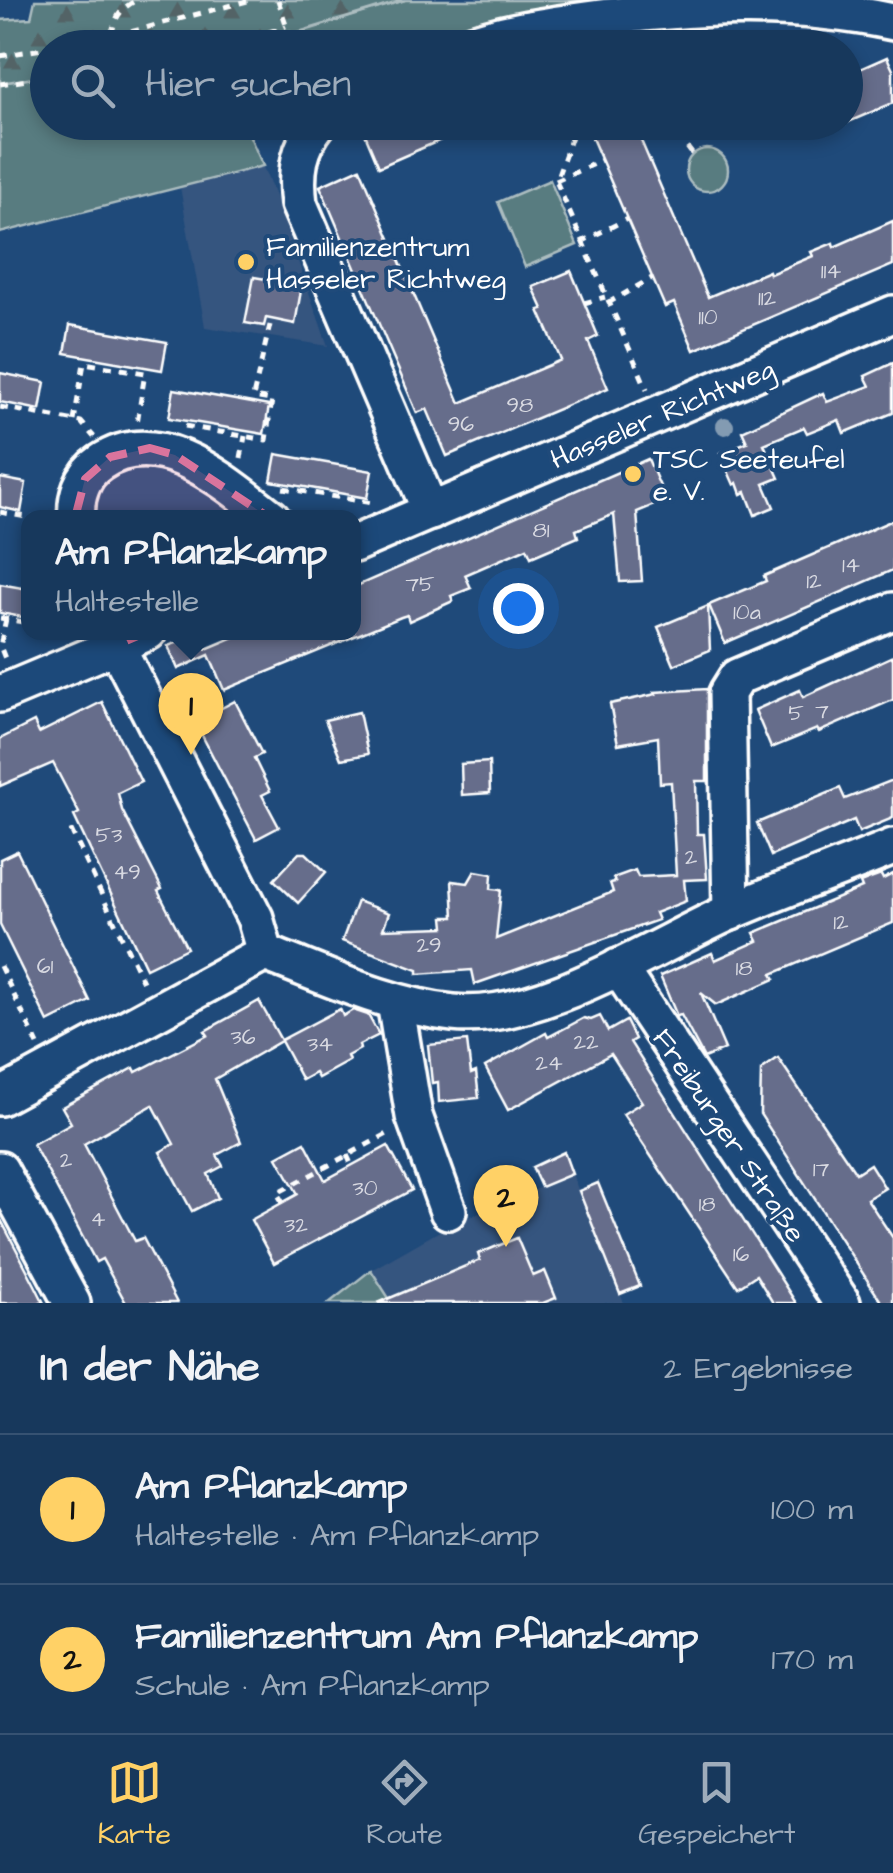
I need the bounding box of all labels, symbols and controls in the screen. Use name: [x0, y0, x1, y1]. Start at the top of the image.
search box: [30, 30, 863, 140]
icon: search: [65, 58, 120, 113]
text: Hier suchen: [145, 59, 351, 111]
place label: Familienzentrum Hasseler Richtweg: [266, 228, 506, 300]
marker: Familienzentrum Hasseler Richtweg: [235, 251, 257, 273]
house number: 114: [821, 256, 841, 287]
house number: 112: [758, 283, 777, 314]
house number: 110: [698, 302, 718, 333]
street label: Hasseler Richtweg: [545, 350, 781, 480]
house number: 98: [507, 390, 533, 421]
house number: 96: [448, 409, 474, 440]
place label: TSC Seeteufel e. V.: [653, 440, 845, 511]
marker: TSC Seeteufel e. V.: [622, 463, 644, 485]
popup: [21, 510, 361, 640]
house number: 81: [532, 515, 550, 546]
text: Am Pflanzkamp: [55, 527, 327, 579]
house number: 14: [842, 550, 860, 581]
house number: 12: [806, 566, 822, 597]
house number: 75: [405, 569, 435, 600]
text: Haltestelle: [55, 579, 199, 624]
your location: [493, 583, 544, 634]
house number: 10a: [733, 597, 761, 628]
pin: 1: [158, 672, 224, 755]
house number: 7: [815, 696, 829, 727]
house number: 5: [788, 698, 804, 729]
house number: 53: [96, 820, 122, 851]
house number: 2: [685, 842, 698, 873]
house number: 49: [113, 857, 141, 888]
house number: 12: [833, 907, 849, 938]
house number: 29: [416, 930, 442, 961]
house number: 61: [37, 951, 53, 982]
house number: 18: [735, 953, 753, 984]
street label: Freiburger Straße: [642, 1021, 815, 1251]
house number: 36: [231, 1022, 256, 1053]
house number: 22: [573, 1027, 599, 1058]
house number: 34: [307, 1029, 333, 1060]
house number: 24: [535, 1048, 563, 1079]
house number: 2: [60, 1145, 73, 1176]
house number: 17: [813, 1154, 830, 1185]
pin: 2: [474, 1164, 538, 1247]
house number: 30: [352, 1173, 378, 1204]
house number: 18: [698, 1189, 716, 1220]
house number: 4: [91, 1204, 106, 1235]
house number: 32: [284, 1210, 308, 1241]
house number: 16: [733, 1239, 750, 1270]
text: In der Nähe: [40, 1339, 260, 1397]
text: 2 Ergebnisse: [663, 1346, 853, 1391]
text: Am Pflanzkamp: [135, 1461, 407, 1513]
text: 1: [70, 1487, 75, 1532]
text: 100 m: [771, 1487, 853, 1532]
text: Haltestelle · Am Pflanzkamp: [135, 1513, 539, 1558]
text: Familienzentrum Am Pflanzkamp: [135, 1611, 699, 1663]
text: 2: [63, 1637, 82, 1682]
text: 170 m: [771, 1637, 853, 1682]
text: Schule · Am Pflanzkamp: [135, 1663, 490, 1708]
tab: Karte: [98, 1755, 171, 1854]
tab: Route: [366, 1755, 443, 1854]
tab: Gespeichert: [638, 1755, 795, 1854]

